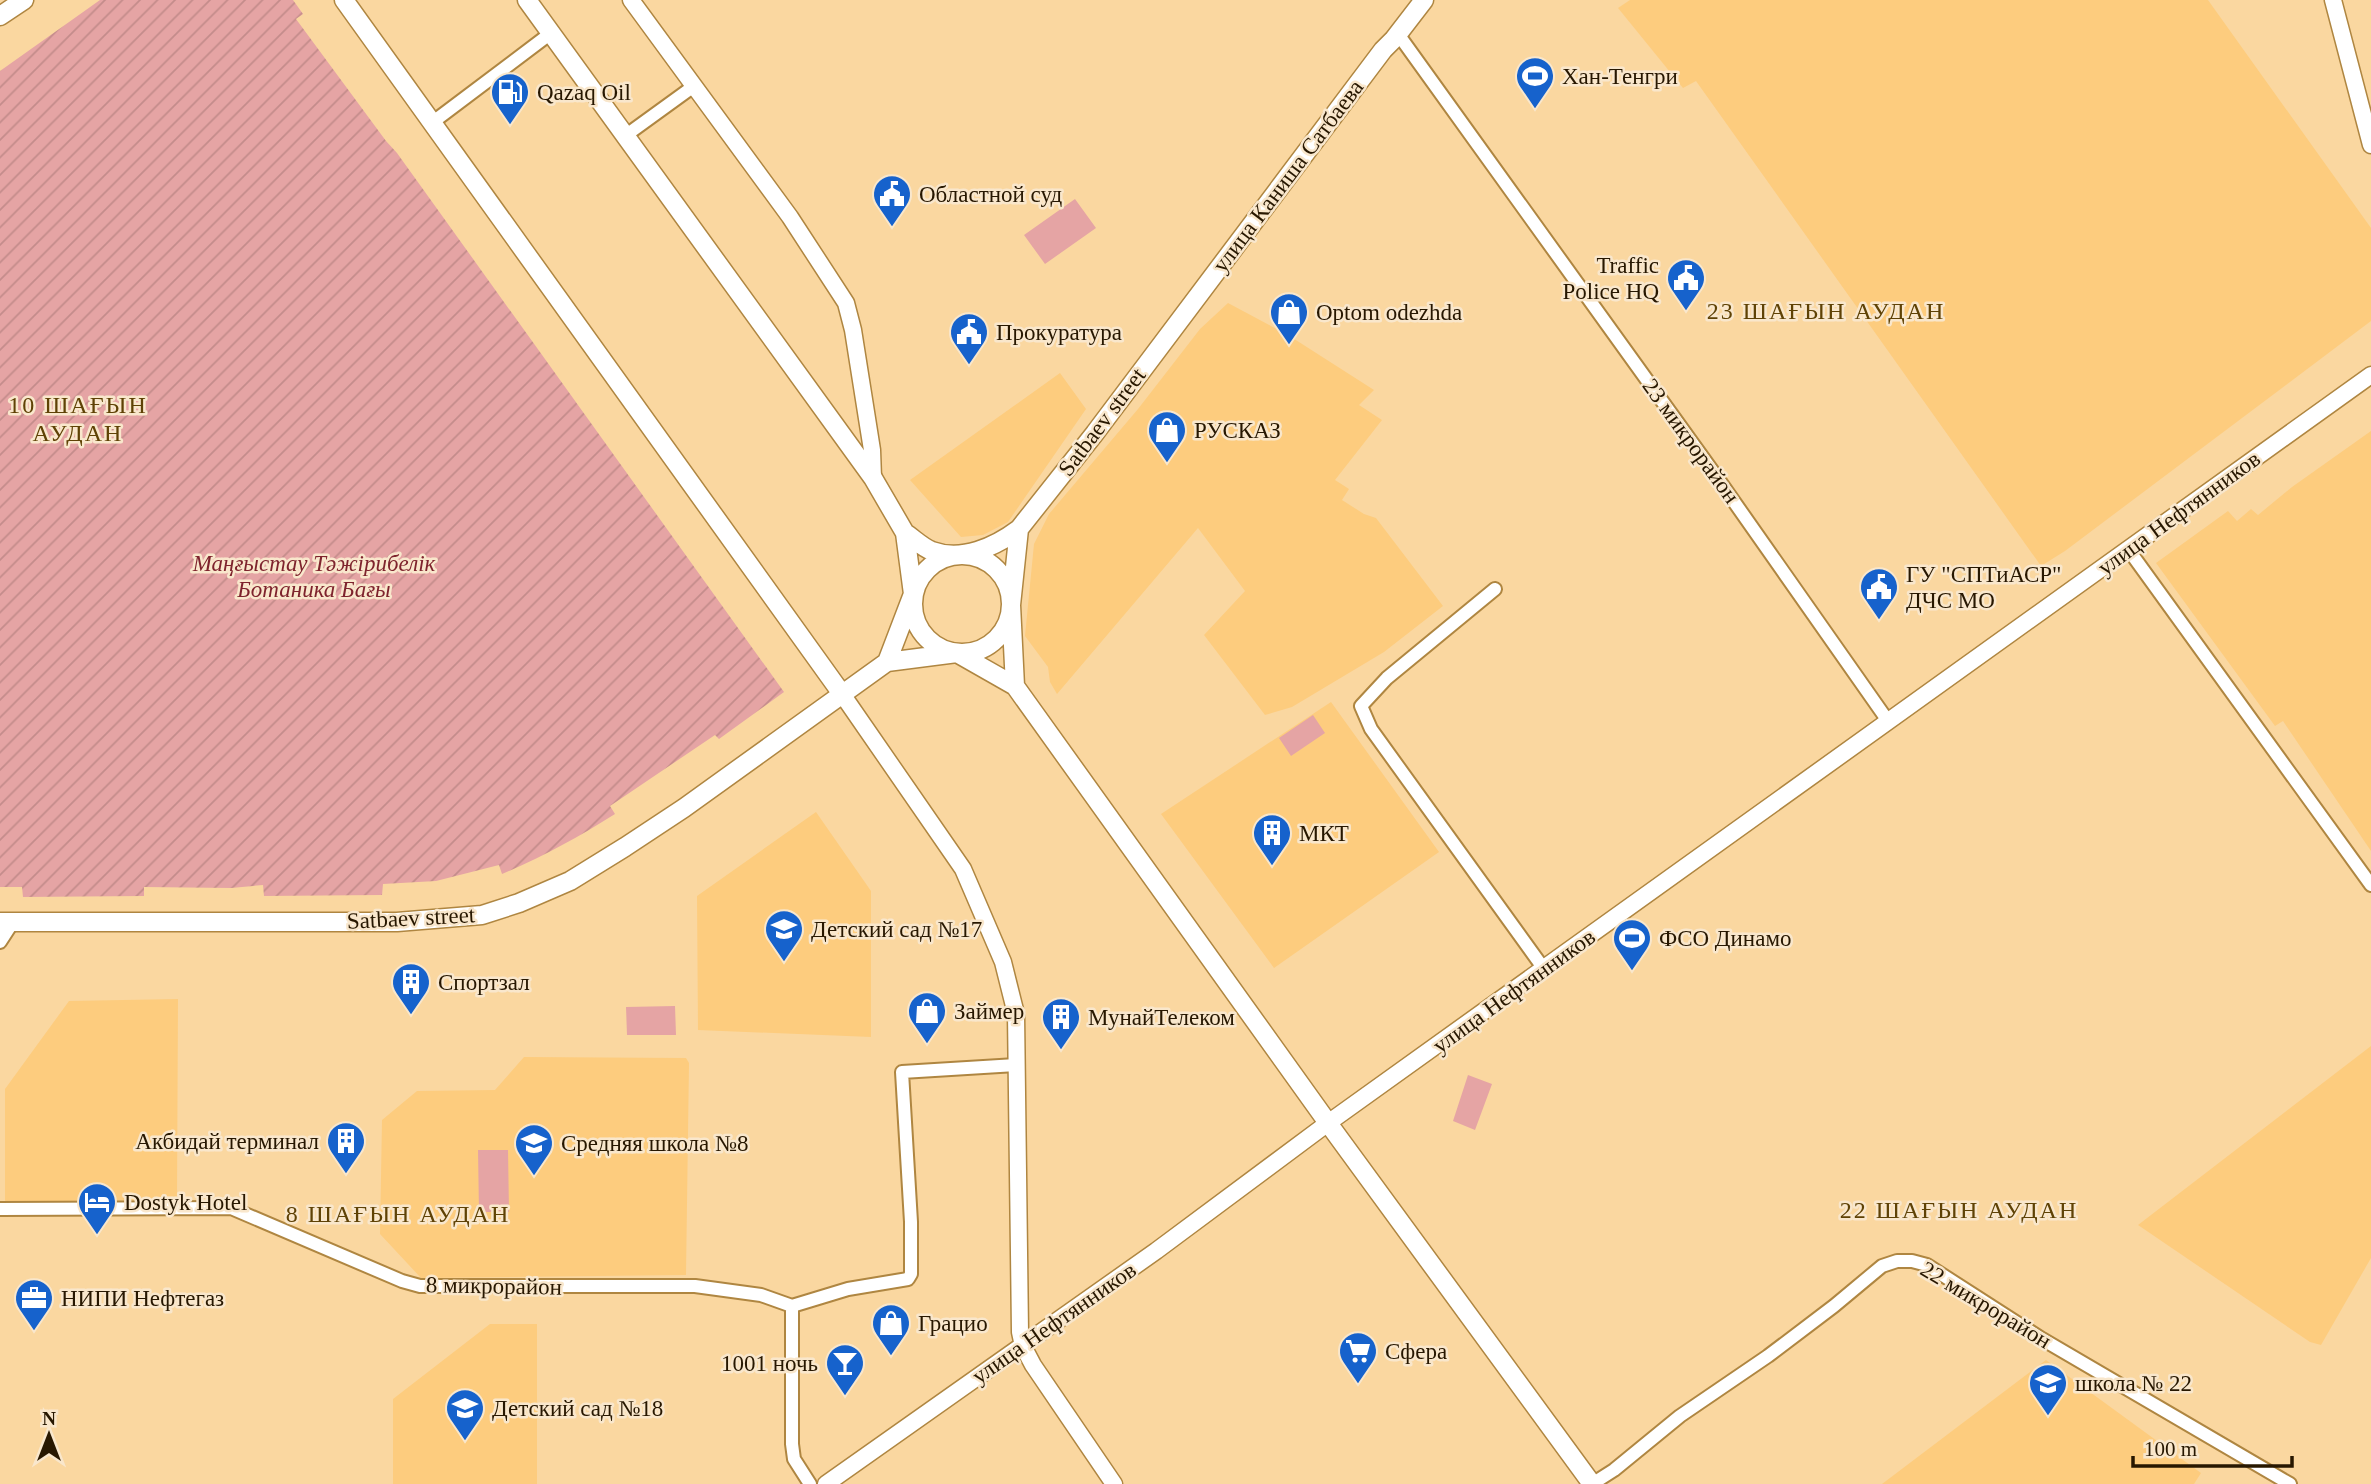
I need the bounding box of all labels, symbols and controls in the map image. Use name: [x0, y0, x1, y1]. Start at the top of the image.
sports icon: Хан-Тенгри: [1514, 55, 1556, 110]
place label: Хан-Тенгри: [1562, 64, 1678, 89]
fuel station icon: Qazaq Oil: [489, 71, 531, 126]
street label: улица Каниша Сатбаева: [1208, 75, 1368, 277]
place label: Qazaq Oil: [537, 80, 631, 105]
public building icon: Областной суд: [871, 173, 913, 228]
place label: Областной суд: [919, 182, 1063, 207]
place label: Traffic Police HQ: [1563, 253, 1659, 304]
public building icon: Traffic Police HQ: [1665, 257, 1707, 312]
shop icon: Optom odezhda: [1268, 291, 1310, 346]
district label: 23 ШАҒЫН АУДАН: [1707, 298, 1945, 324]
place label: Optom odezhda: [1316, 300, 1462, 325]
public building icon: Прокуратура: [948, 311, 990, 366]
place label: Прокуратура: [996, 320, 1122, 345]
street label: Satbaev street: [1053, 363, 1151, 481]
street label: 23 микрорайон: [1638, 374, 1744, 508]
district label: 10 ШАҒЫН АУДАН: [8, 392, 148, 446]
shop icon: РУСКАЗ: [1146, 409, 1188, 464]
place label: РУСКАЗ: [1194, 418, 1281, 443]
street label: улица Нефтянников: [2093, 446, 2265, 580]
park label: Маңғыстау Тәжірибелік Ботаника Бағы: [192, 551, 436, 602]
place label: ГУ "СПТиАСР" ДЧС МО: [1906, 562, 2061, 613]
public building icon: ГУ "СПТиАСР" ДЧС МО: [1858, 566, 1900, 621]
building icon: МКТ: [1251, 812, 1293, 867]
place label: МКТ: [1299, 821, 1349, 846]
street label: Satbaev street: [346, 902, 476, 934]
school or university icon: Детский сад №17: [763, 908, 805, 963]
place label: Детский сад №17: [811, 917, 982, 942]
sports icon: ФСО Динамо: [1611, 917, 1653, 972]
street label: улица Нефтянников: [1428, 924, 1600, 1058]
place label: ФСО Динамо: [1659, 926, 1791, 951]
building icon: Спортзал: [390, 961, 432, 1016]
place label: Спортзал: [438, 970, 530, 995]
shop icon: Займер: [906, 990, 948, 1045]
building icon: МунайТелеком: [1040, 996, 1082, 1051]
place label: Займер: [954, 999, 1024, 1024]
place label: МунайТелеком: [1088, 1005, 1235, 1030]
building icon: Акбидай терминал: [325, 1120, 367, 1175]
school or university icon: Средняя школа №8: [513, 1122, 555, 1177]
place label: Акбидай терминал: [135, 1129, 319, 1154]
place label: Средняя школа №8: [561, 1131, 748, 1156]
hotel icon: Dostyk Hotel: [76, 1181, 118, 1236]
place label: Dostyk Hotel: [124, 1190, 247, 1215]
district label: 22 ШАҒЫН АУДАН: [1840, 1197, 2078, 1223]
district label: 8 ШАҒЫН АУДАН: [286, 1201, 510, 1227]
street label: 22 микрорайон: [1916, 1256, 2056, 1354]
street label: улица Нефтянников: [967, 1257, 1141, 1389]
street label: 8 микрорайон: [426, 1272, 562, 1300]
office icon: НИПИ Нефтегаз: [13, 1277, 55, 1332]
place label: НИПИ Нефтегаз: [61, 1286, 224, 1311]
shop icon: Грацио: [870, 1302, 912, 1357]
place label: Грацио: [918, 1311, 988, 1336]
supermarket icon: Сфера: [1337, 1330, 1379, 1385]
place label: Сфера: [1385, 1339, 1447, 1364]
bar icon: 1001 ночь: [824, 1342, 866, 1397]
place label: 1001 ночь: [721, 1351, 818, 1376]
school or university icon: школа № 22: [2027, 1362, 2069, 1417]
place label: школа № 22: [2075, 1371, 2192, 1396]
school or university icon: Детский сад №18: [444, 1387, 486, 1442]
place label: Детский сад №18: [492, 1396, 663, 1421]
north arrow: [14, 1400, 84, 1470]
text: N: [42, 1408, 56, 1429]
scale bar: [2133, 1424, 2292, 1468]
text: 100 m: [2144, 1437, 2197, 1461]

